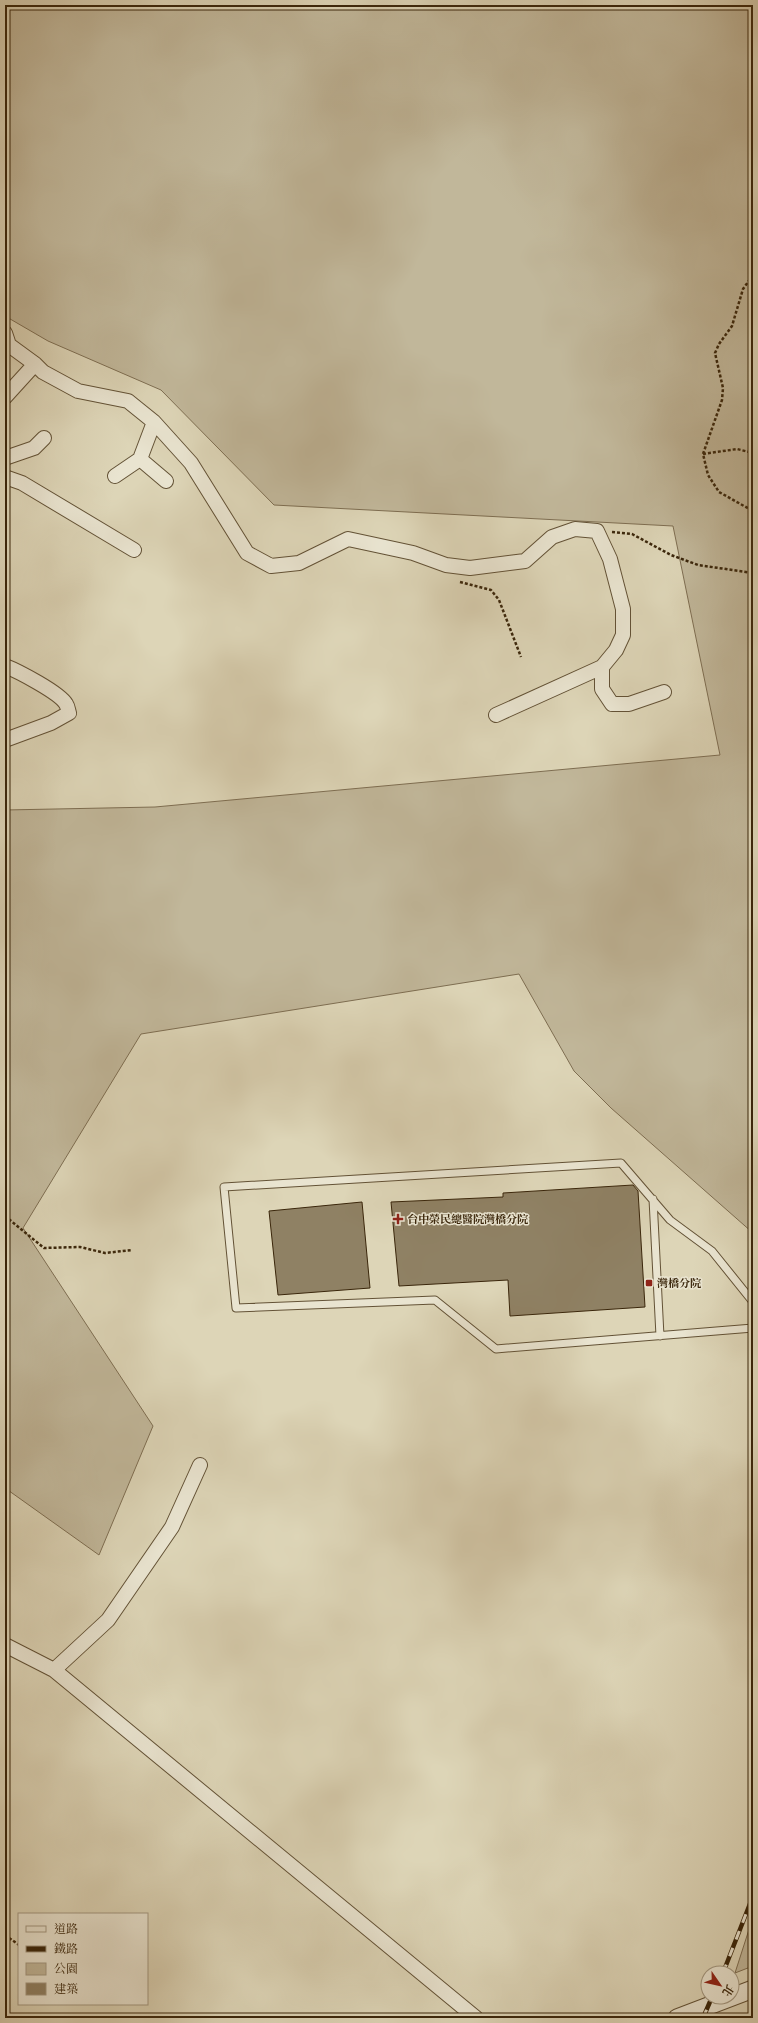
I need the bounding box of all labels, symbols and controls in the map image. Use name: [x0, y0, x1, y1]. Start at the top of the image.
place label: 台中榮民總醫院灣橋分院: [407, 1212, 529, 1227]
marker: 台中榮民總醫院灣橋分院: [392, 1213, 404, 1225]
place label: 灣橋分院: [657, 1276, 702, 1291]
marker: 灣橋分院: [644, 1278, 654, 1288]
legend: [18, 1913, 148, 2005]
text: 道路: [54, 1921, 78, 1937]
text: 鐵路: [54, 1941, 78, 1957]
text: 公園: [54, 1961, 78, 1977]
north arrow: [700, 1965, 740, 2005]
text: 建築: [54, 1981, 78, 1997]
text: 北: [719, 1982, 737, 1999]

